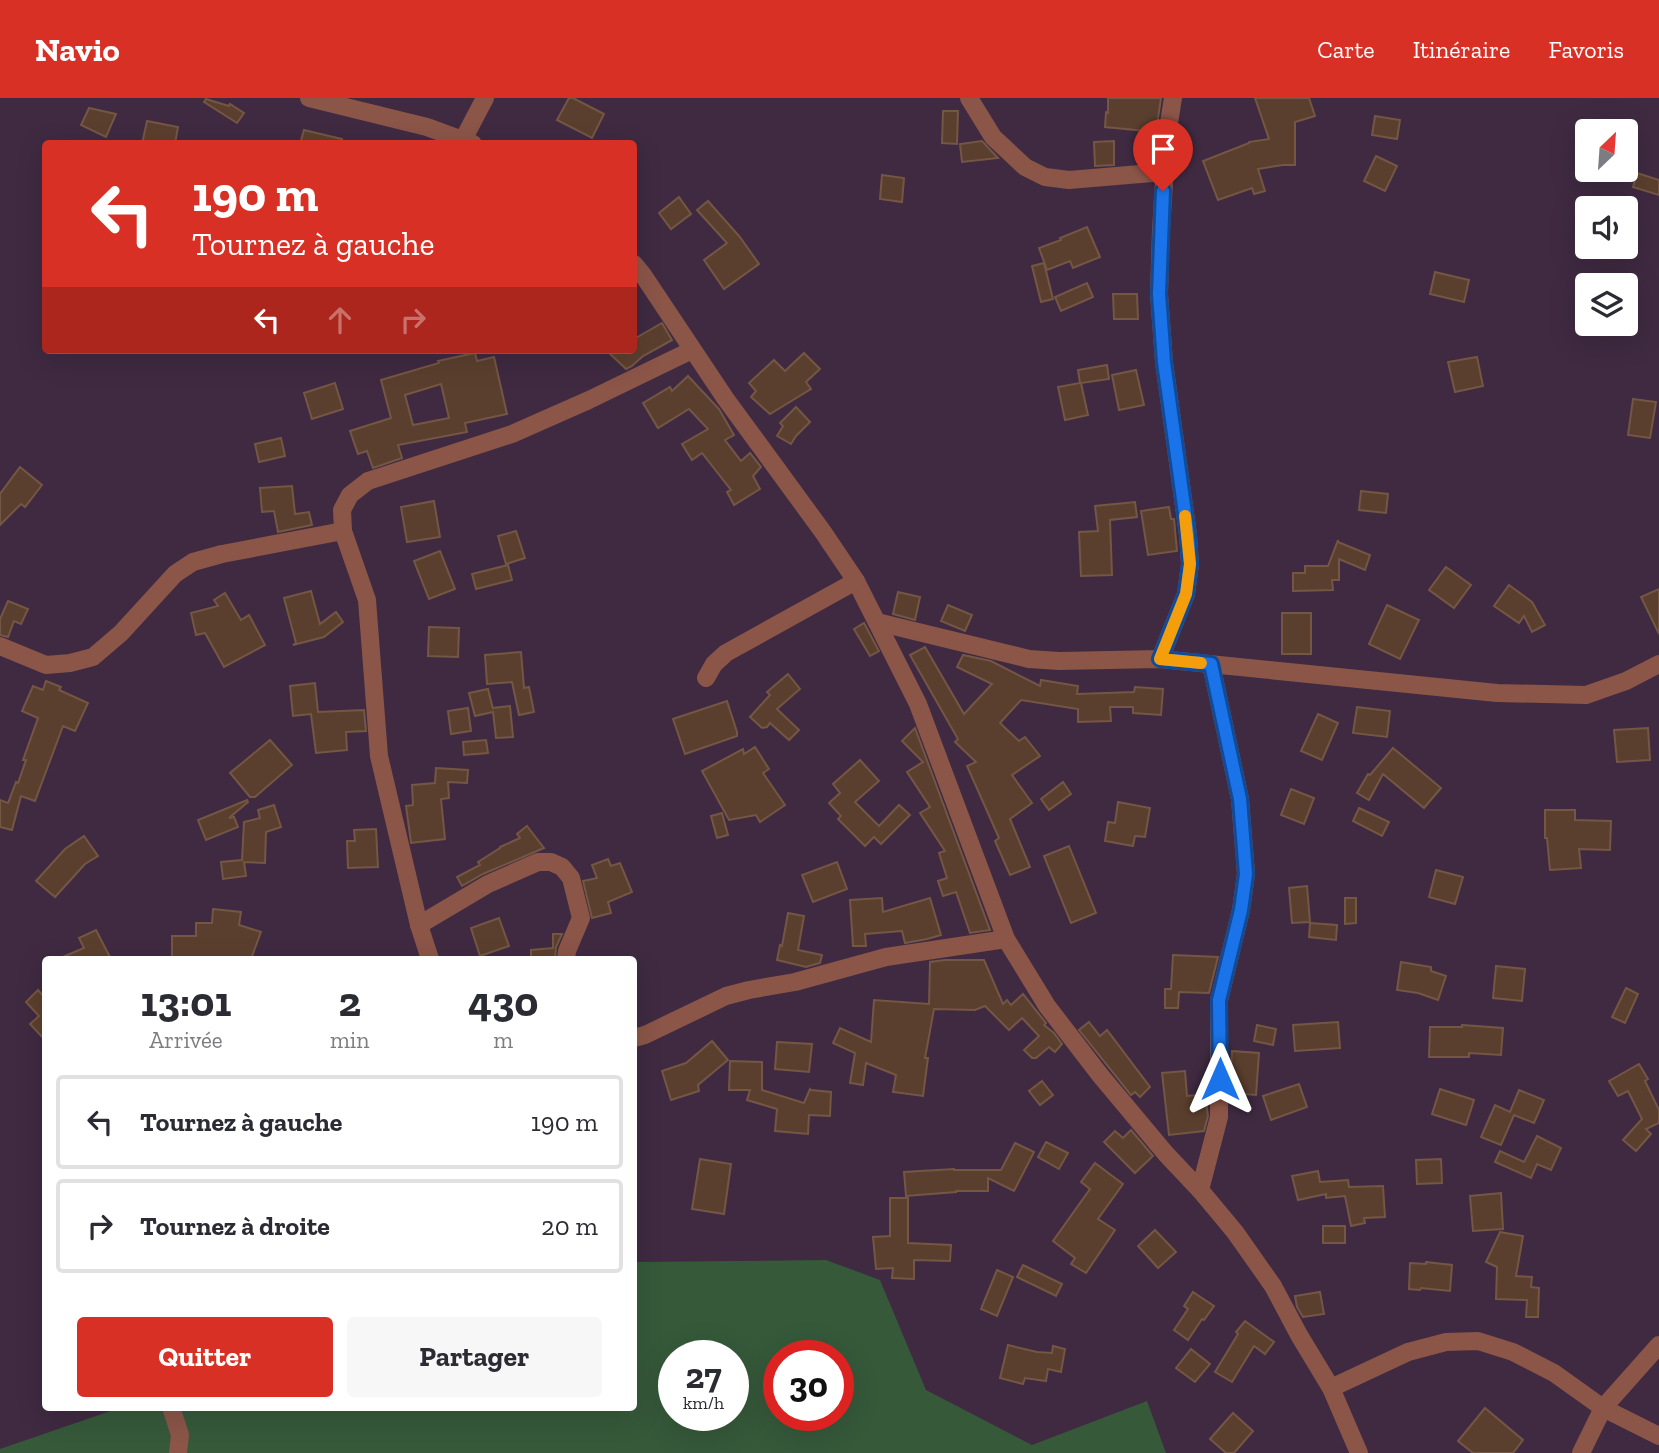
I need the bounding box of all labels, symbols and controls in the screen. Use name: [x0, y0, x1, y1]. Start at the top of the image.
text: Navio: [35, 30, 120, 69]
text: Carte: [1317, 35, 1375, 64]
text: Itinéraire: [1413, 35, 1510, 64]
text: Favoris: [1548, 35, 1624, 64]
pin: [1133, 119, 1193, 191]
north arrow: [1575, 119, 1638, 182]
map controls: [1575, 119, 1638, 336]
icon: arrive: [1144, 130, 1182, 168]
text: 190 m: [192, 165, 318, 224]
icon: left: [77, 168, 168, 259]
button: sound: [1575, 196, 1638, 259]
text: Tournez à gauche: [192, 225, 435, 263]
button: layers: [1575, 273, 1638, 336]
icon: left: [248, 301, 286, 339]
icon: ahead: [321, 301, 359, 339]
icon: right: [394, 301, 432, 339]
text: 13:01: [141, 976, 231, 1027]
text: 2: [338, 976, 361, 1027]
text: 430: [468, 976, 538, 1027]
text: Arrivée: [149, 1026, 223, 1054]
text: min: [330, 1026, 369, 1054]
text: m: [493, 1026, 513, 1054]
position arrow: [1183, 1042, 1257, 1116]
icon: left: [81, 1103, 119, 1141]
text: Tournez à gauche: [140, 1106, 342, 1138]
text: 190 m: [531, 1106, 598, 1138]
icon: right: [81, 1207, 119, 1245]
text: Tournez à droite: [140, 1210, 330, 1242]
text: 20 m: [541, 1210, 598, 1242]
button: Quitter: [77, 1317, 333, 1397]
button: Partager: [347, 1317, 602, 1397]
speed limit sign: 30: [763, 1340, 854, 1431]
text: 27: [685, 1355, 722, 1397]
text: km/h: [683, 1392, 724, 1414]

